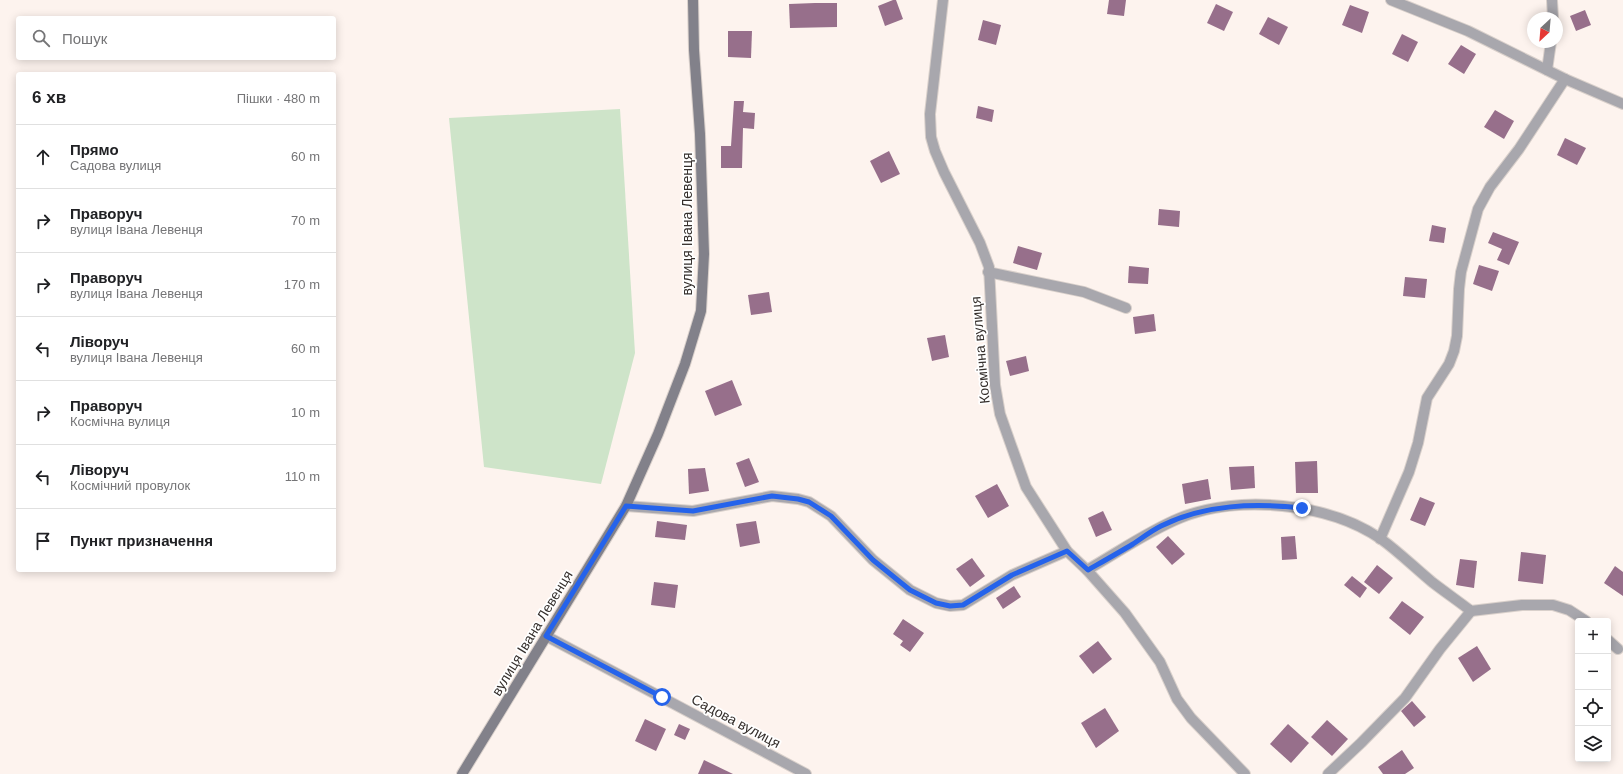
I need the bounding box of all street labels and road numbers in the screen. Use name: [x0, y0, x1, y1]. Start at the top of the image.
street label: вулиця Івана Левенця: [679, 152, 695, 296]
street label: Космічна вулиця: [967, 296, 993, 404]
street label: вулиця Івана Левенця: [488, 568, 576, 698]
street label: Садова вулиця: [689, 691, 783, 751]

